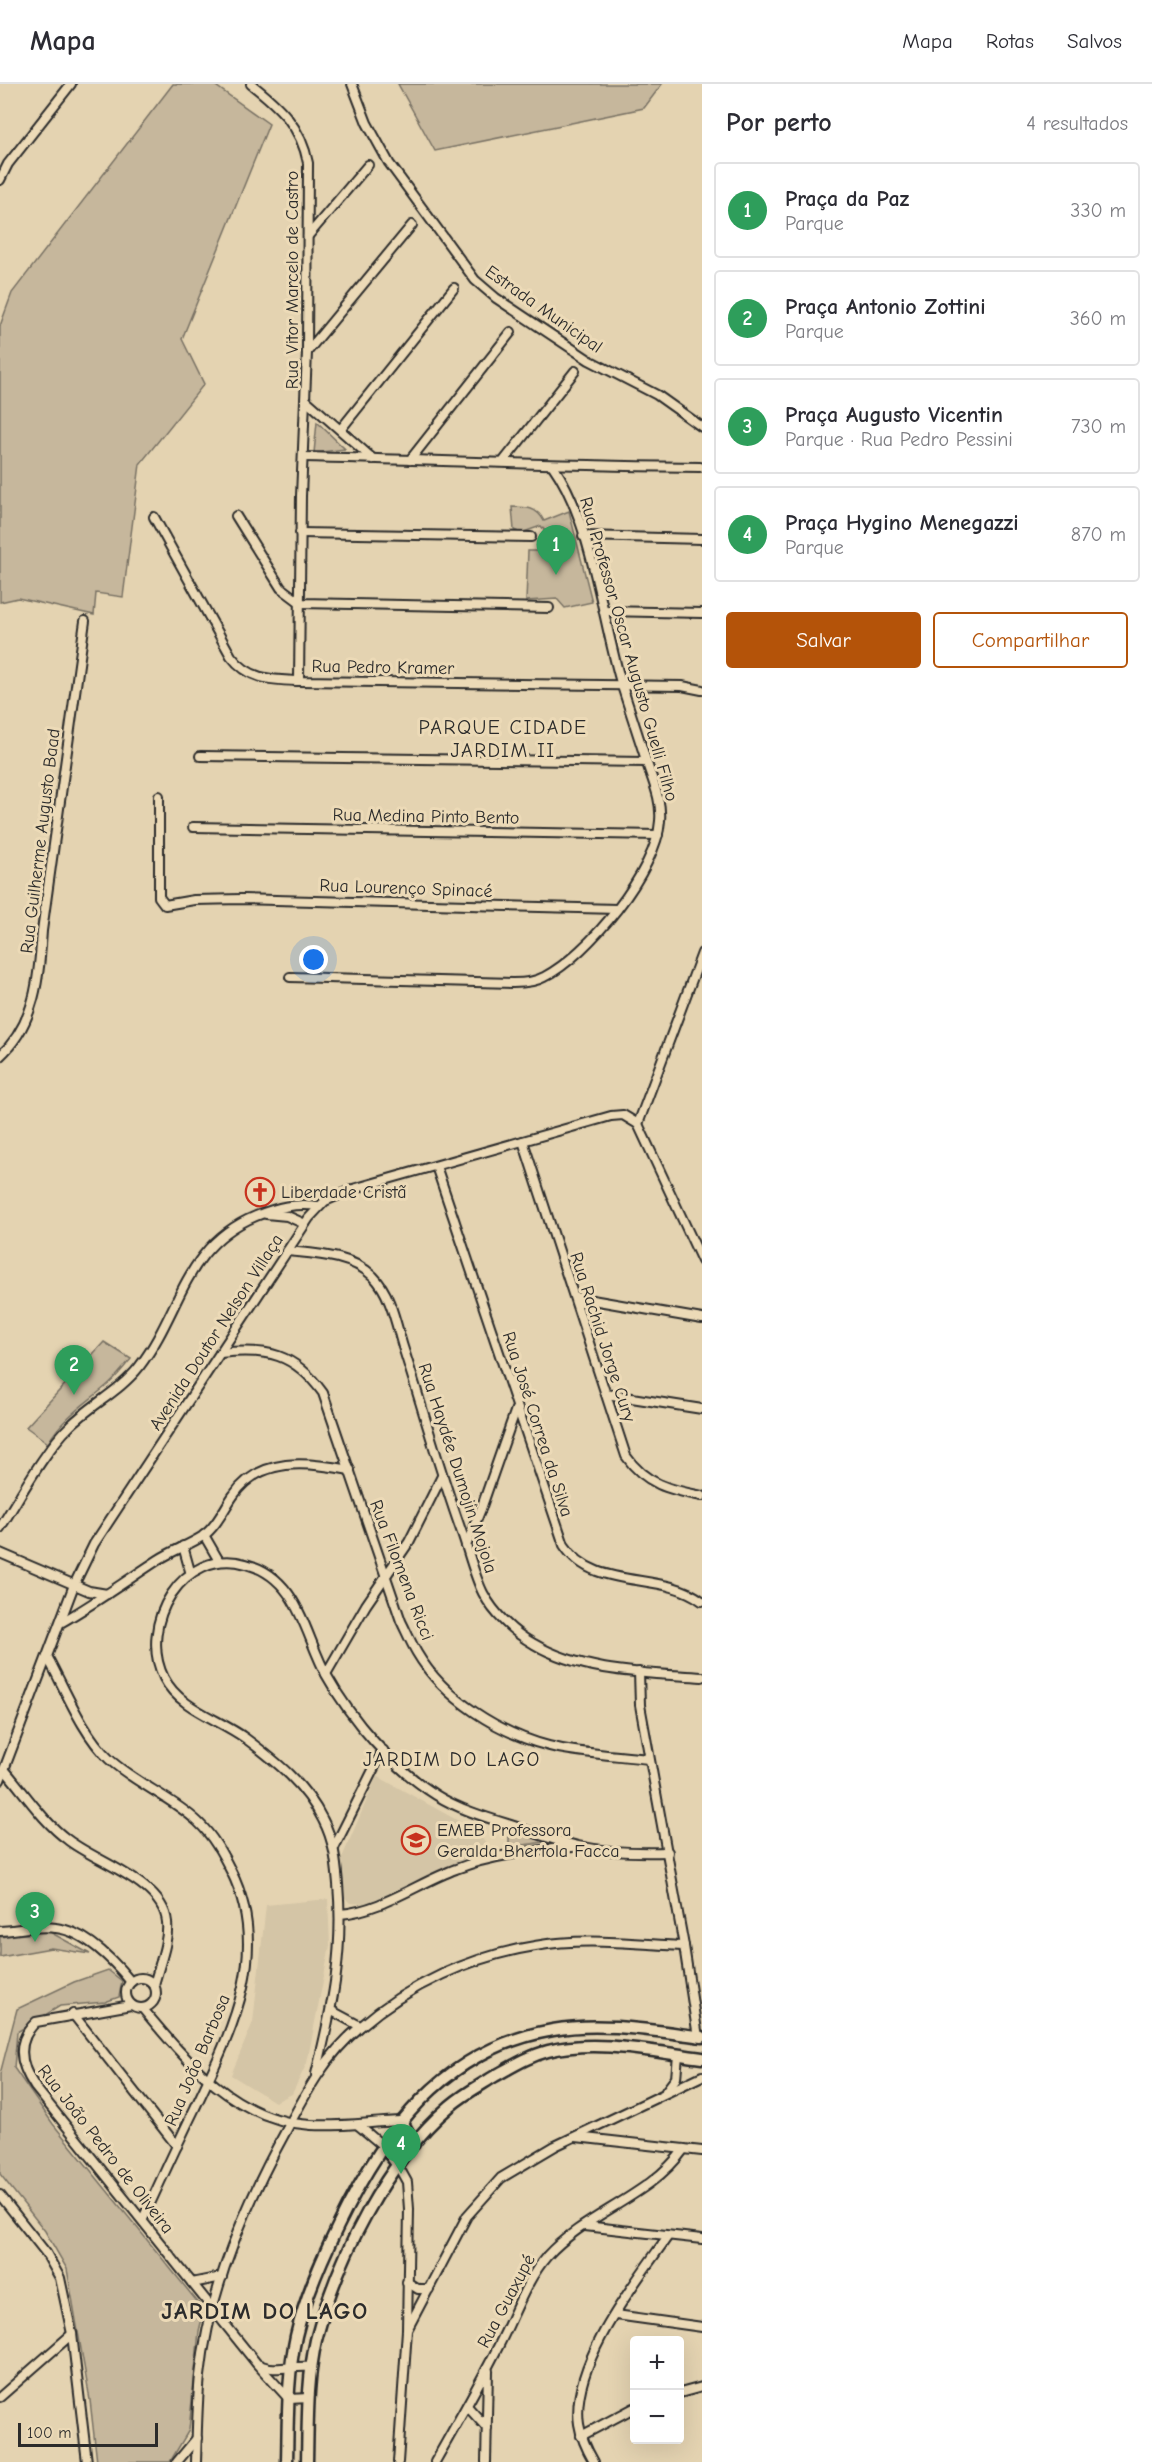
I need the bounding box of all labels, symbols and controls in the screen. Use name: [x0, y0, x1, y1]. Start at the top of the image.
text: Mapa: [30, 25, 96, 57]
text: Mapa: [902, 29, 953, 53]
text: Rotas: [986, 29, 1034, 53]
text: Salvos: [1067, 29, 1122, 53]
text: Por perto: [726, 108, 832, 138]
text: 4 resultados: [1026, 112, 1128, 135]
street label: Rua Vitor Marcelo de Castro: [282, 171, 303, 389]
text: Praça da Paz: [785, 186, 909, 212]
text: 1: [744, 199, 751, 222]
text: 330 m: [1070, 199, 1126, 222]
text: Parque: [785, 212, 844, 235]
street label: Estrada Municipal: [481, 261, 606, 358]
text: Praça Antonio Zottini: [785, 294, 986, 320]
text: 2: [743, 307, 752, 330]
text: 360 m: [1070, 307, 1126, 330]
text: Parque: [785, 320, 844, 343]
text: Praça Augusto Vicentin: [785, 402, 1003, 428]
text: 3: [743, 415, 752, 438]
text: 730 m: [1071, 415, 1126, 438]
text: Parque · Rua Pedro Pessini: [785, 428, 1013, 451]
street label: Rua Professor Oscar Augusto Guelli Filho: [575, 494, 682, 804]
text: Praça Hygino Menegazzi: [785, 510, 1019, 536]
text: 4: [743, 523, 752, 546]
text: 870 m: [1071, 523, 1126, 546]
pin: 1: [536, 526, 576, 575]
text: Parque: [785, 536, 844, 559]
button: Salvar: [726, 612, 921, 668]
button: Compartilhar: [933, 612, 1128, 668]
street label: Rua Pedro Kramer: [311, 656, 455, 679]
district label: PARQUE CIDADE JARDIM II: [418, 716, 588, 762]
street label: Rua Guilherme Augusto Baad: [16, 727, 65, 955]
street label: Rua Medina Pinto Bento: [332, 804, 520, 829]
street label: Rua Lourenço Spinacé: [319, 875, 493, 902]
your location: [299, 945, 328, 974]
church icon: Liberdade Cristã: [244, 1176, 276, 1208]
place label: Liberdade Cristã: [281, 1182, 406, 1203]
street label: Avenida Doutor Nelson Villaça: [145, 1230, 288, 1434]
street label: Rua Rachid Jorge Cury: [565, 1250, 640, 1426]
street label: Rua José Correa da Silva: [498, 1329, 577, 1519]
pin: 2: [54, 1346, 94, 1395]
street label: Rua Haydée Dumojin Mojola: [414, 1361, 501, 1576]
street label: Rua Filomena Ricci: [365, 1497, 438, 1643]
district label: JARDIM DO LAGO: [363, 1748, 541, 1771]
place label: EMEB Professora Geralda Bhertola Facca: [437, 1820, 619, 1862]
school or university icon: EMEB Professora Geralda Bhertola Facca: [400, 1824, 432, 1856]
pin: 3: [15, 1892, 54, 1942]
street label: Rua João Barbosa: [160, 1991, 235, 2129]
street label: Rua João Pedro de Oliveira: [33, 2061, 178, 2238]
pin: 4: [382, 2124, 420, 2174]
street label: Rua Guaxupé: [473, 2251, 540, 2352]
district label: JARDIM DO LAGO: [161, 2297, 369, 2325]
map controls: [630, 2336, 684, 2444]
button: +: [630, 2336, 684, 2390]
button: −: [630, 2390, 684, 2444]
scale bar: [18, 2420, 158, 2448]
text: 100 m: [27, 2424, 71, 2442]

